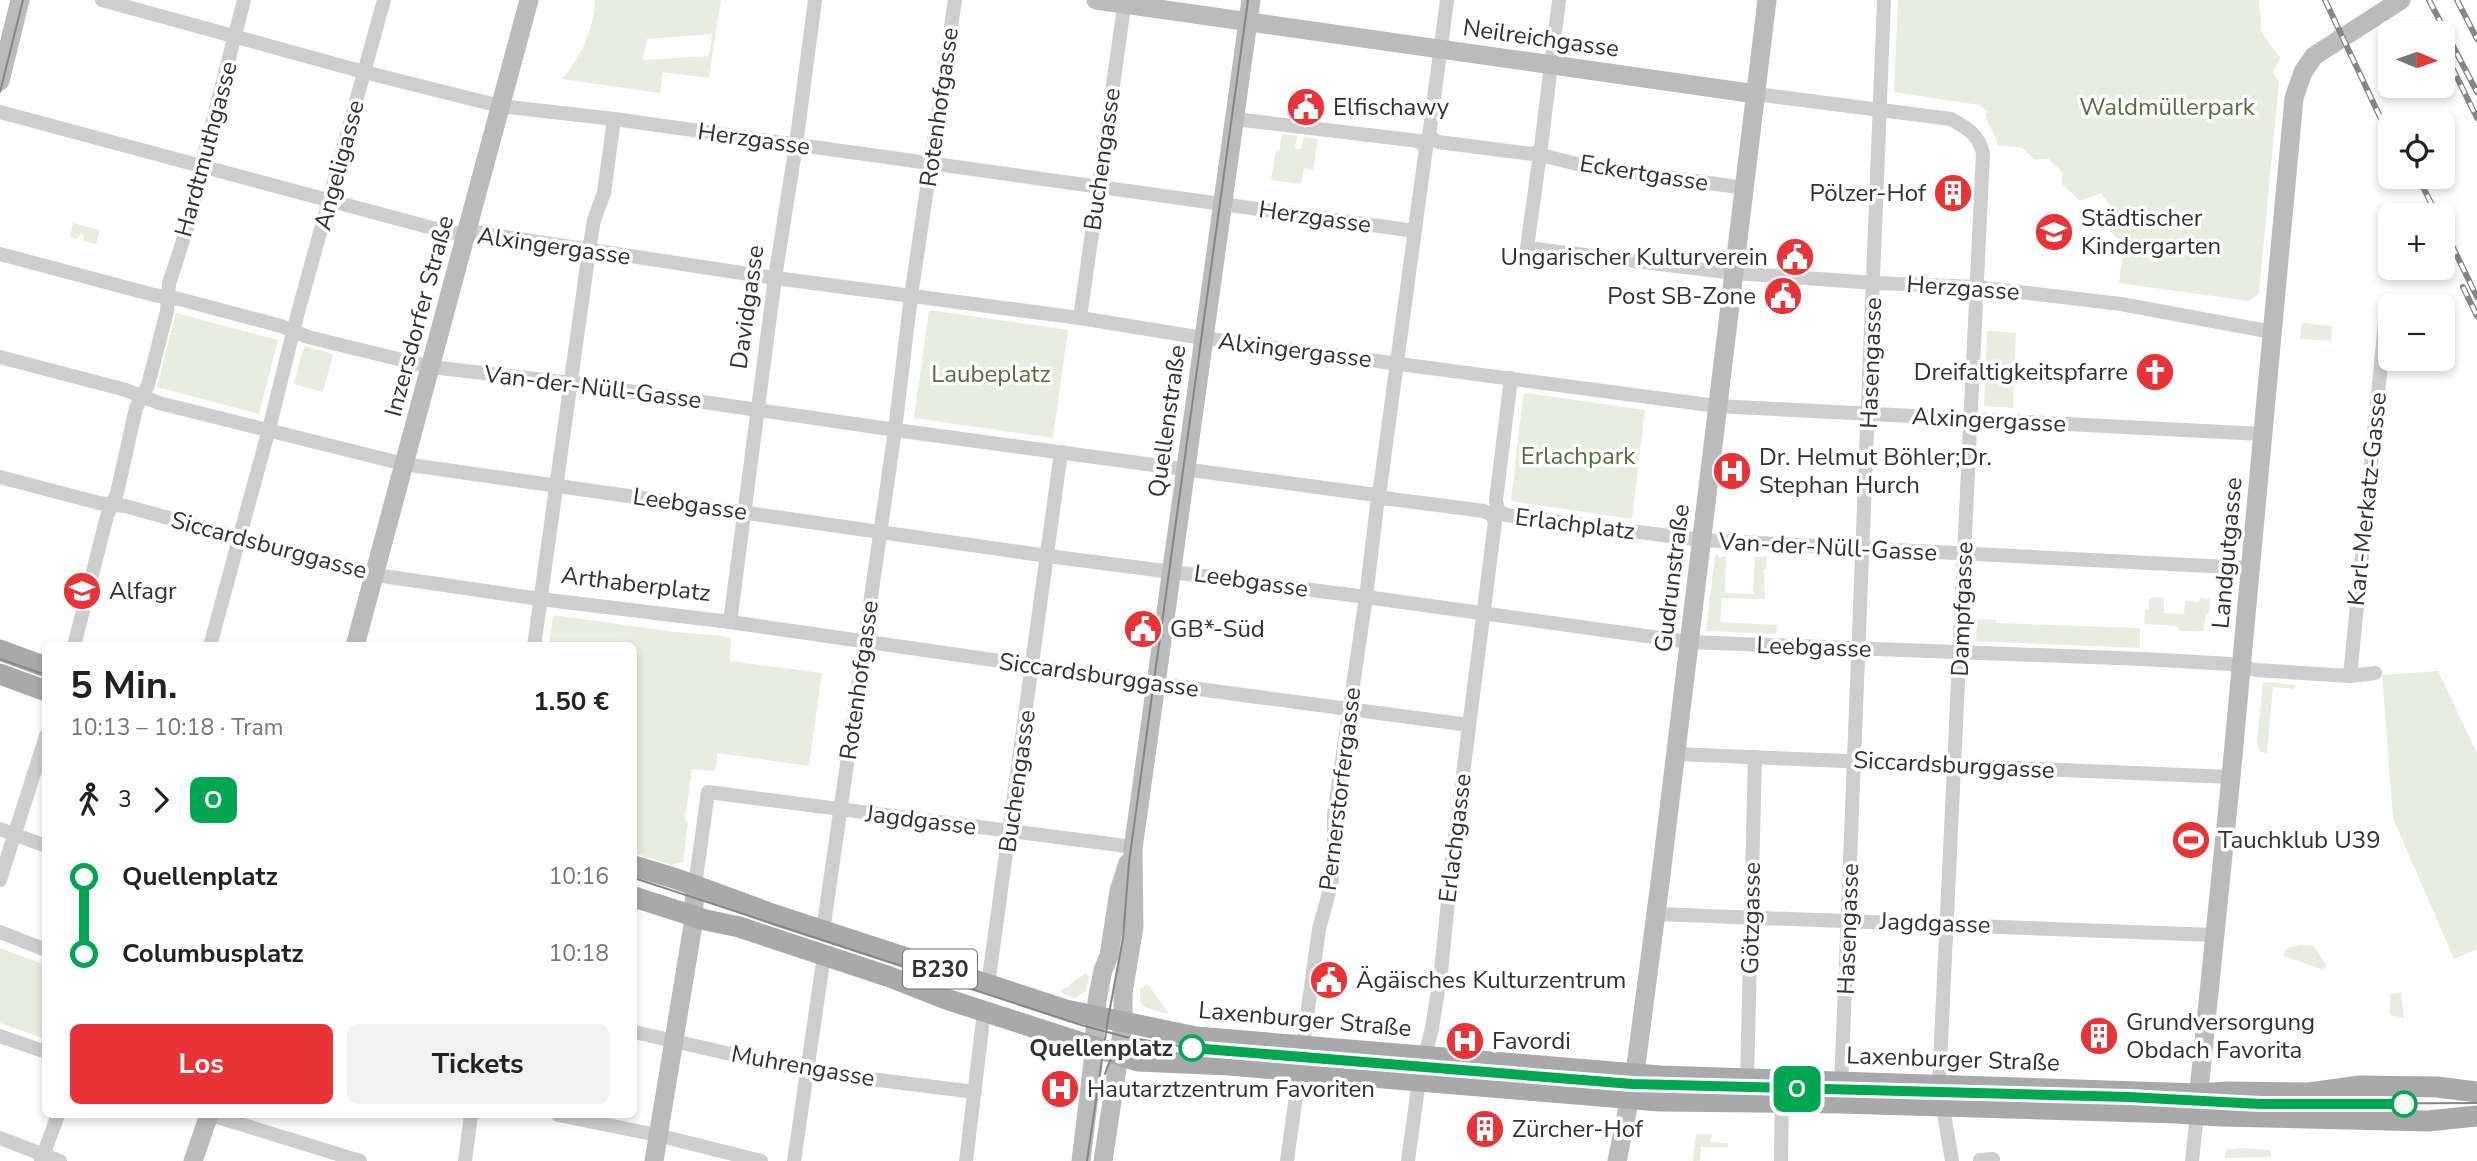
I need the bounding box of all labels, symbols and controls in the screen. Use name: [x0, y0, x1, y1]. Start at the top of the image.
street label: Neilreichgasse: [1461, 11, 1621, 65]
north arrow: [2378, 21, 2455, 98]
map controls: [2378, 21, 2455, 371]
street label: Rotenhofgasse: [912, 25, 966, 189]
street label: Hardtmuthgasse: [167, 58, 245, 240]
street label: Buchengasse: [1076, 86, 1128, 232]
public building icon: Elfischawy: [1285, 86, 1327, 128]
place label: Elfischawy: [1333, 91, 1450, 123]
park label: Waldmüllerpark: [2079, 91, 2256, 123]
street label: Angeligasse: [306, 96, 372, 234]
button: locate: [2378, 112, 2455, 189]
street label: Herzgasse: [696, 115, 812, 163]
street label: Eckertgasse: [1577, 147, 1711, 199]
building icon: Pölzer-Hof: [1932, 172, 1974, 214]
place label: Pölzer-Hof: [1810, 177, 1927, 209]
street label: Herzgasse: [1257, 193, 1373, 241]
place label: Städtischer Kindergarten: [2081, 202, 2221, 262]
button: +: [2378, 203, 2455, 280]
school or university icon: Städtischer Kindergarten: [2033, 211, 2075, 253]
street label: Inzersdorfer Straße: [377, 212, 461, 420]
street label: Alxingergasse: [475, 219, 633, 273]
public building icon: Ungarischer Kulturverein: [1774, 236, 1816, 278]
place label: Ungarischer Kulturverein: [1500, 241, 1768, 273]
street label: Davidgasse: [722, 243, 772, 371]
street label: Herzgasse: [1905, 268, 2021, 308]
public building icon: Post SB-Zone: [1762, 275, 1804, 317]
place label: Post SB-Zone: [1607, 280, 1756, 312]
button: −: [2378, 294, 2455, 371]
street label: Hasengasse: [1853, 297, 1889, 429]
street label: Alxingergasse: [1216, 325, 1374, 375]
street label: Quellenstraße: [1140, 343, 1194, 499]
church icon: Dreifaltigkeitspfarre: [2134, 351, 2176, 393]
place label: Dreifaltigkeitspfarre: [1914, 356, 2128, 388]
street label: Van-der-Nüll-Gasse: [482, 358, 703, 416]
park label: Laubeplatz: [931, 358, 1051, 390]
street label: Karl-Merkatz-Gasse: [2340, 391, 2394, 607]
street label: Alxingergasse: [1911, 400, 2067, 440]
park label: Erlachpark: [1521, 440, 1636, 472]
place label: Dr. Helmut Böhler;Dr. Stephan Hurch: [1759, 441, 1992, 501]
hospital icon: Dr. Helmut Böhler;Dr. Stephan Hurch: [1711, 450, 1753, 492]
street label: Landgutgasse: [2204, 476, 2250, 630]
street label: Leebgasse: [631, 480, 749, 528]
street label: Erlachplatz: [1513, 501, 1637, 547]
street label: Gudrunstraße: [1647, 502, 1697, 654]
street label: Siccardsburggasse: [168, 503, 370, 587]
street label: Van-der-Nüll-Gasse: [1717, 525, 1938, 569]
street label: Dampfgasse: [1944, 541, 1980, 677]
street label: Leebgasse: [1192, 557, 1310, 605]
street label: Arthaberplatz: [560, 559, 712, 609]
school or university icon: Alfagr: [61, 570, 103, 612]
place label: Alfagr: [109, 575, 177, 607]
street label: Rotenhofgasse: [832, 598, 886, 762]
public building icon: GB*-Süd: [1122, 608, 1164, 650]
place label: GB*-Süd: [1170, 613, 1265, 645]
street label: Leebgasse: [1756, 629, 1872, 665]
street label: Siccardsburggasse: [997, 645, 1201, 705]
text: 5 Min.: [70, 660, 177, 711]
text: 1.50 €: [533, 684, 609, 719]
street label: Pernerstorfergasse: [1312, 685, 1368, 893]
street label: Buchengasse: [991, 708, 1043, 854]
text: 10:13 – 10:18 · Tram: [70, 712, 283, 743]
street label: Siccardsburggasse: [1853, 744, 2055, 786]
street label: Erlachgasse: [1431, 772, 1479, 904]
icon: walk: [70, 781, 108, 819]
icon: forward: [142, 781, 180, 819]
text: 3: [118, 784, 132, 815]
text: O: [204, 784, 223, 816]
street label: Jagdgasse: [863, 797, 978, 843]
sports icon: Tauchklub U39: [2170, 819, 2212, 861]
place label: Tauchklub U39: [2218, 824, 2381, 856]
text: Quellenplatz: [122, 859, 278, 894]
text: 10:16: [549, 861, 609, 892]
street label: Götzgasse: [1734, 861, 1768, 975]
street label: Hasengasse: [1830, 863, 1866, 995]
street label: Jagdgasse: [1878, 905, 1991, 941]
text: Columbusplatz: [122, 936, 304, 971]
text: 10:18: [549, 938, 609, 969]
road number: B230: [903, 950, 977, 988]
public building icon: Ägäisches Kulturzentrum: [1308, 959, 1350, 1001]
place label: Ägäisches Kulturzentrum: [1356, 964, 1626, 996]
street label: Laxenburger Straße: [1197, 994, 1413, 1044]
place label: Grundversorgung Obdach Favorita: [2126, 1006, 2315, 1066]
building icon: Grundversorgung Obdach Favorita: [2078, 1015, 2120, 1057]
hospital icon: Favordi: [1444, 1020, 1486, 1062]
button: Los: [70, 1024, 333, 1104]
button: Tickets: [347, 1024, 609, 1104]
place label: Favordi: [1492, 1025, 1571, 1057]
place label: Quellenplatz: [1029, 1032, 1173, 1064]
marker: Quellenplatz: [1179, 1035, 1205, 1061]
street label: Muhrengasse: [729, 1038, 877, 1094]
street label: Laxenburger Straße: [1846, 1039, 2060, 1079]
line badge: O: [1774, 1066, 1820, 1112]
hospital icon: Hautarztzentrum Favoriten: [1039, 1068, 1081, 1110]
place label: Hautarztzentrum Favoriten: [1087, 1073, 1375, 1105]
text: O: [1788, 1073, 1806, 1105]
unlabelled marker: [2391, 1091, 2417, 1117]
building icon: Zürcher-Hof: [1464, 1108, 1506, 1150]
place label: Zürcher-Hof: [1512, 1113, 1644, 1145]

